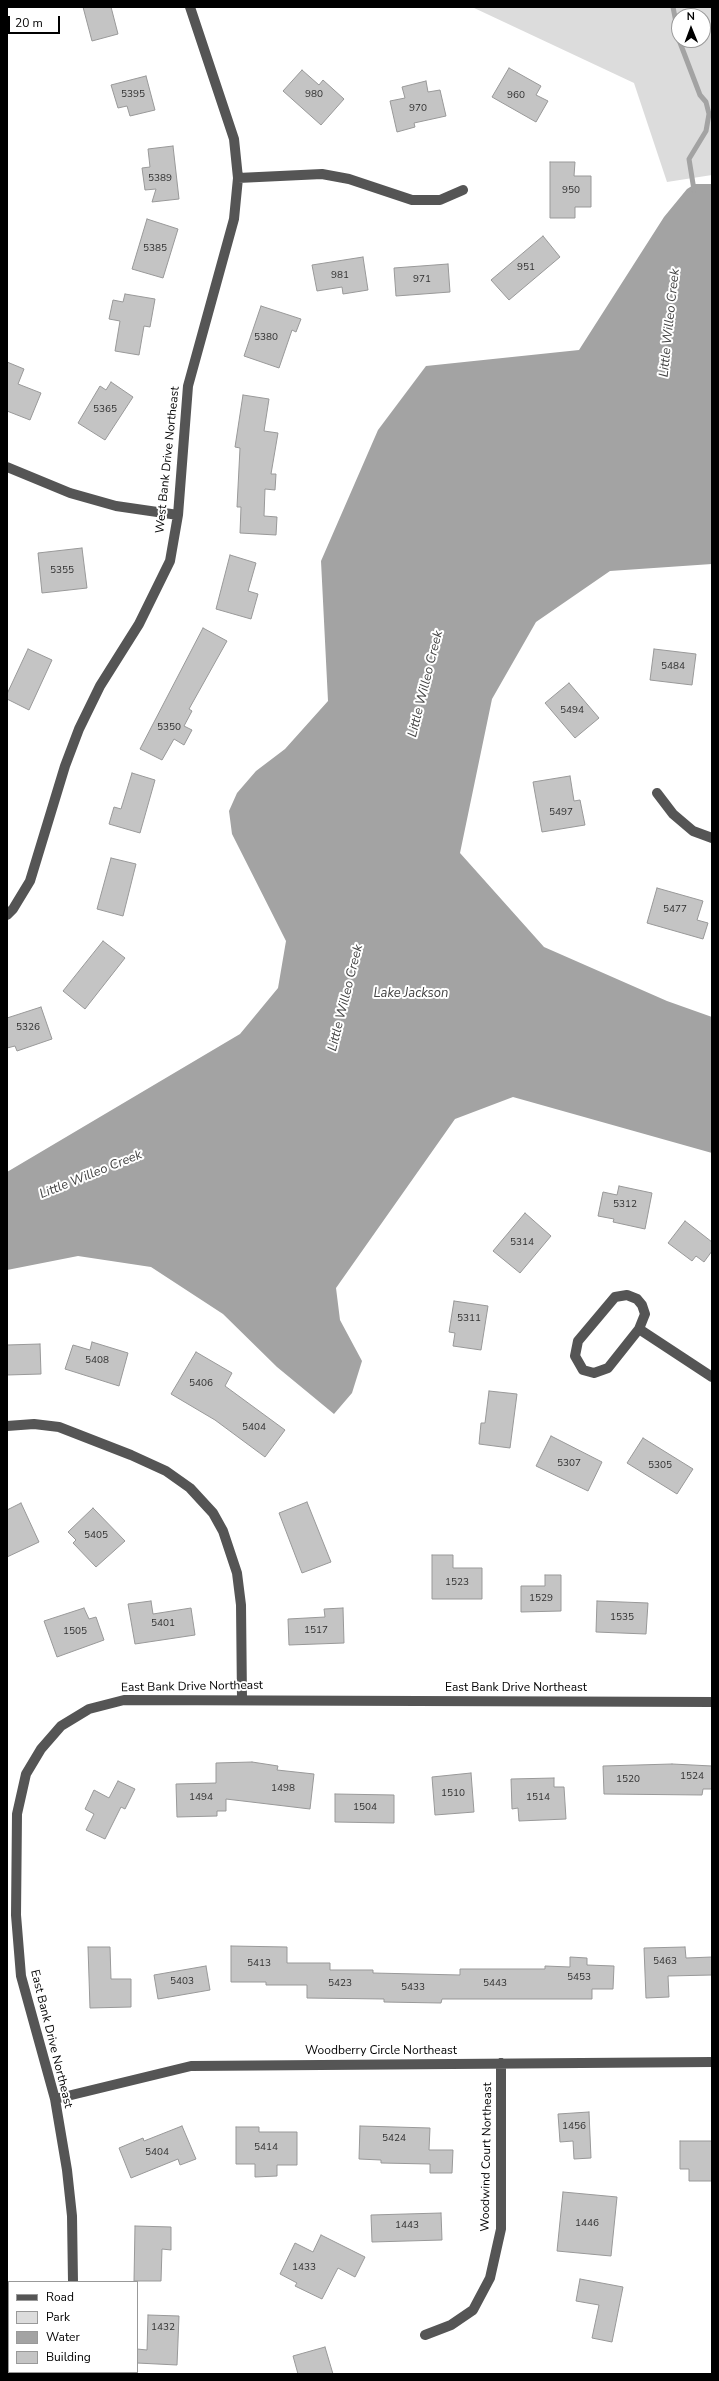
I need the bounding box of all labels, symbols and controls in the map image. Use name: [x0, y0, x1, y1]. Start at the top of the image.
scale bar: [10, 8, 62, 34]
north arrow: [671, 8, 711, 48]
text: N: [687, 9, 695, 24]
text: 20 m: [15, 15, 43, 31]
house number: 5395: [121, 89, 145, 101]
house number: 980: [305, 89, 323, 101]
house number: 960: [507, 90, 525, 102]
house number: 970: [409, 103, 427, 115]
house number: 5389: [148, 173, 172, 185]
house number: 950: [562, 185, 580, 197]
house number: 5385: [143, 243, 167, 255]
house number: 951: [517, 262, 535, 274]
water label: Little Willeo Creek: [657, 268, 683, 378]
house number: 981: [331, 270, 349, 282]
house number: 971: [413, 274, 431, 286]
house number: 5380: [254, 332, 278, 344]
street label: West Bank Drive Northeast: [153, 386, 183, 534]
house number: 5365: [93, 404, 117, 416]
house number: 5355: [50, 565, 74, 577]
water label: Little Willeo Creek: [405, 629, 447, 739]
house number: 5484: [661, 661, 685, 673]
house number: 5494: [560, 705, 584, 717]
house number: 5350: [157, 722, 181, 734]
house number: 5497: [549, 807, 573, 819]
house number: 5477: [663, 904, 687, 916]
water label: Little Willeo Creek: [325, 943, 367, 1053]
water label: Lake Jackson: [374, 986, 448, 1002]
house number: 5326: [16, 1022, 40, 1034]
water label: Little Willeo Creek: [37, 1147, 145, 1203]
house number: 5312: [613, 1199, 637, 1211]
house number: 5314: [510, 1237, 534, 1249]
house number: 5311: [457, 1313, 481, 1325]
house number: 5408: [85, 1355, 109, 1367]
house number: 5406: [189, 1378, 213, 1390]
house number: 5404: [242, 1422, 266, 1434]
house number: 5307: [557, 1458, 581, 1470]
house number: 5305: [648, 1460, 672, 1472]
house number: 5405: [84, 1530, 108, 1542]
house number: 1523: [445, 1577, 469, 1589]
house number: 1529: [529, 1593, 553, 1605]
house number: 1535: [610, 1612, 634, 1624]
house number: 5401: [151, 1618, 175, 1630]
house number: 1517: [304, 1625, 328, 1637]
house number: 1505: [63, 1626, 87, 1638]
street label: East Bank Drive Northeast: [121, 1679, 263, 1695]
street label: East Bank Drive Northeast: [445, 1681, 587, 1695]
house number: 1524: [680, 1771, 704, 1783]
house number: 1520: [616, 1774, 640, 1786]
house number: 1498: [271, 1783, 295, 1795]
house number: 1510: [441, 1788, 465, 1800]
house number: 1494: [189, 1792, 213, 1804]
house number: 1514: [526, 1792, 550, 1804]
house number: 1504: [353, 1802, 377, 1814]
house number: 5463: [653, 1956, 677, 1968]
house number: 5413: [247, 1958, 271, 1970]
street label: East Bank Drive Northeast: [27, 1968, 75, 2110]
house number: 5453: [567, 1972, 591, 1984]
house number: 5403: [170, 1976, 194, 1988]
house number: 5423: [328, 1978, 352, 1990]
house number: 5443: [483, 1978, 507, 1990]
house number: 5433: [401, 1982, 425, 1994]
street label: Woodberry Circle Northeast: [305, 2044, 457, 2058]
street label: Woodwind Court Northeast: [478, 2082, 496, 2232]
house number: 1456: [562, 2121, 586, 2133]
house number: 5424: [382, 2133, 406, 2145]
house number: 5414: [254, 2142, 278, 2154]
house number: 5404: [145, 2147, 169, 2159]
house number: 1446: [575, 2218, 599, 2230]
house number: 1443: [395, 2220, 419, 2232]
house number: 1433: [292, 2262, 316, 2274]
legend: [8, 2281, 138, 2373]
text: Road: [46, 2289, 74, 2305]
text: Park: [46, 2309, 70, 2325]
house number: 1432: [151, 2322, 175, 2334]
text: Water: [46, 2329, 80, 2345]
text: Building: [46, 2349, 91, 2365]

